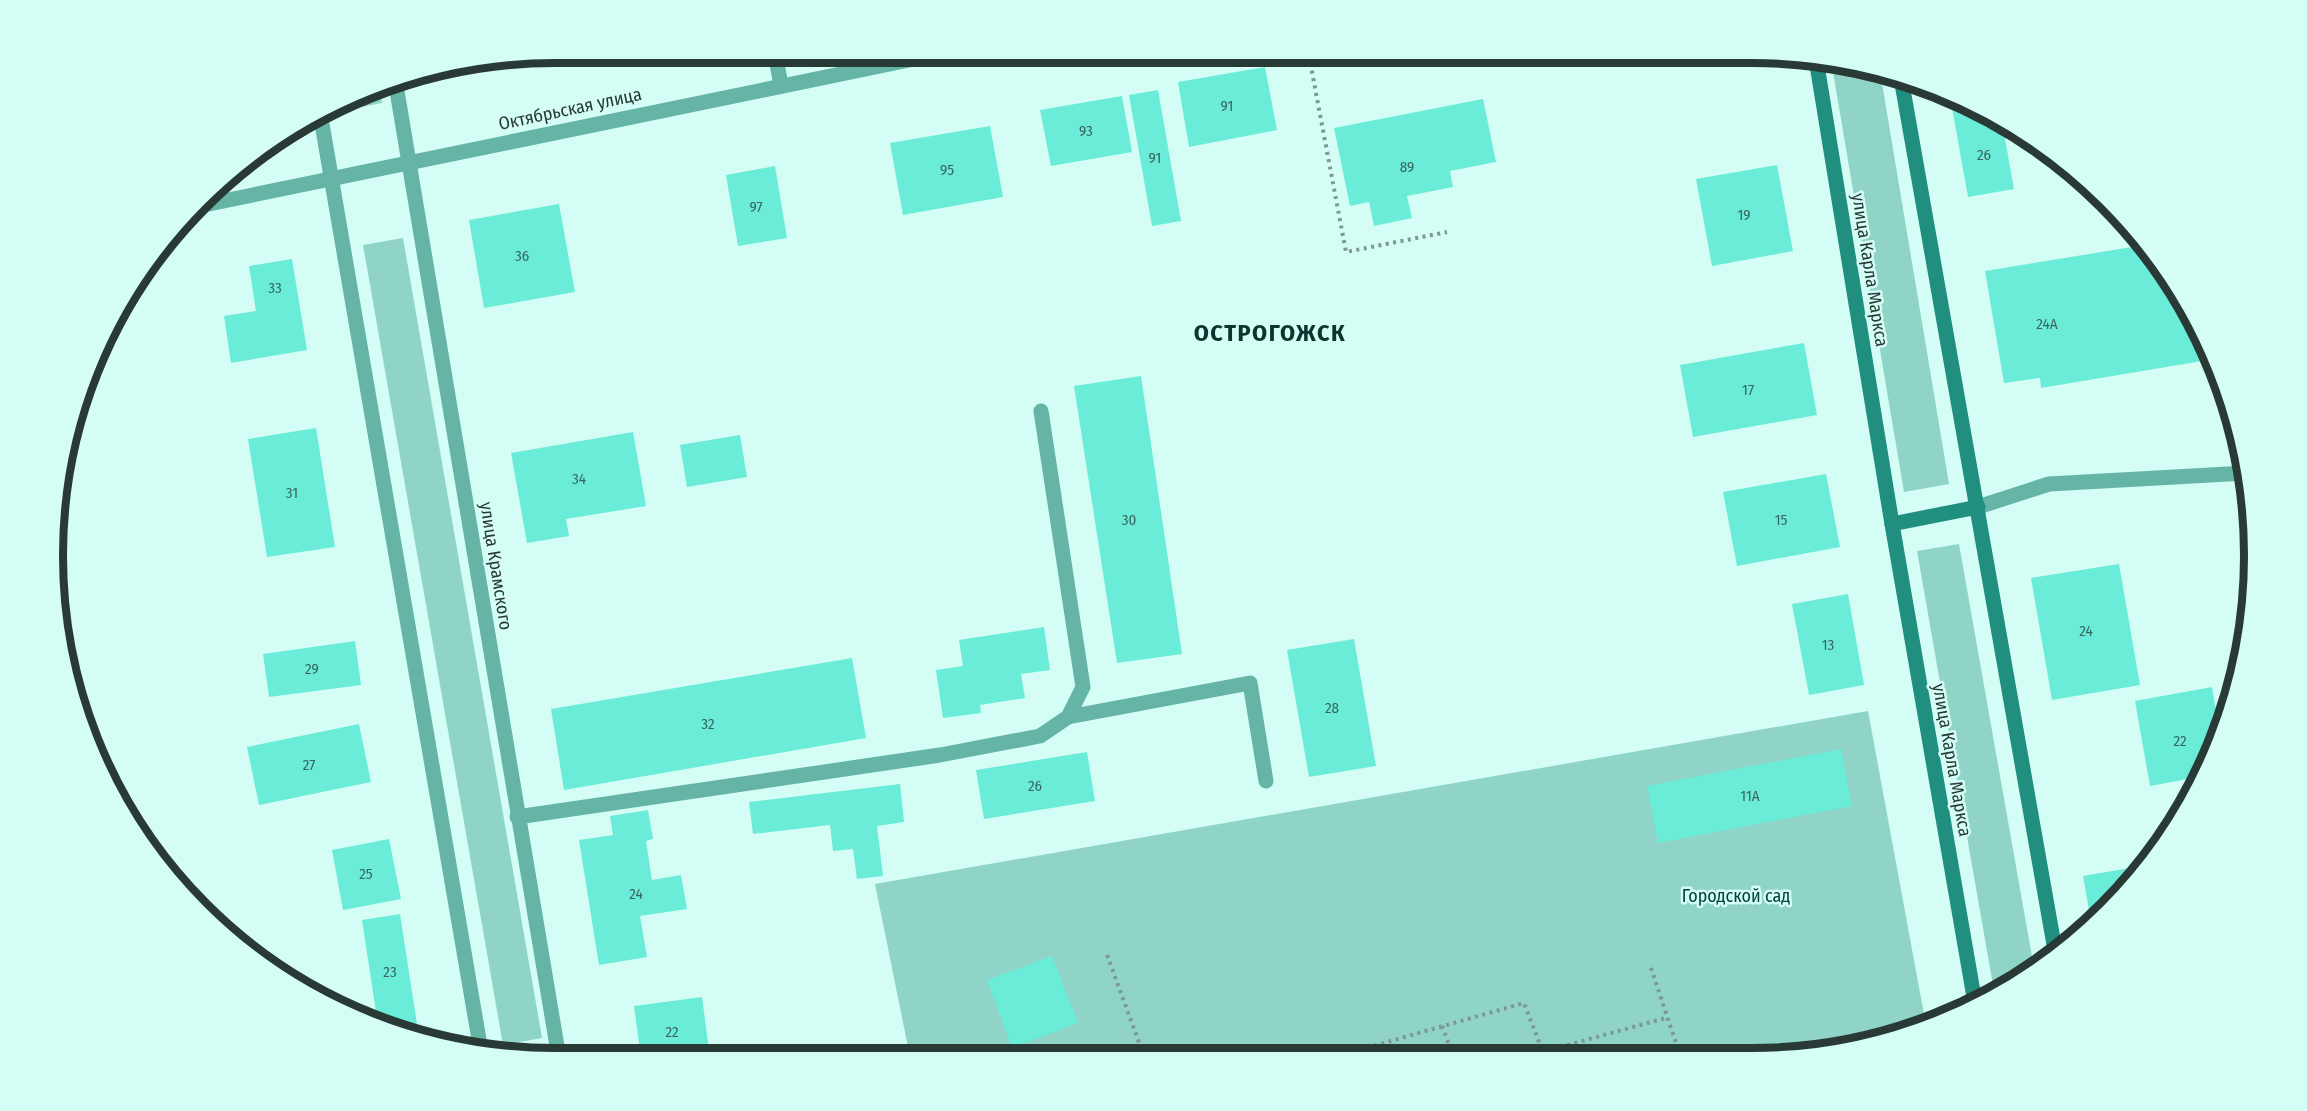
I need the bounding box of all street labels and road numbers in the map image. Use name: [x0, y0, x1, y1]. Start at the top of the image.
street label: Октябрьская улица: [496, 83, 644, 135]
street label: улица Карла Маркса: [1847, 192, 1893, 349]
street label: улица Крамского: [475, 500, 517, 632]
street label: улица Карла Маркса: [1928, 682, 1976, 838]

